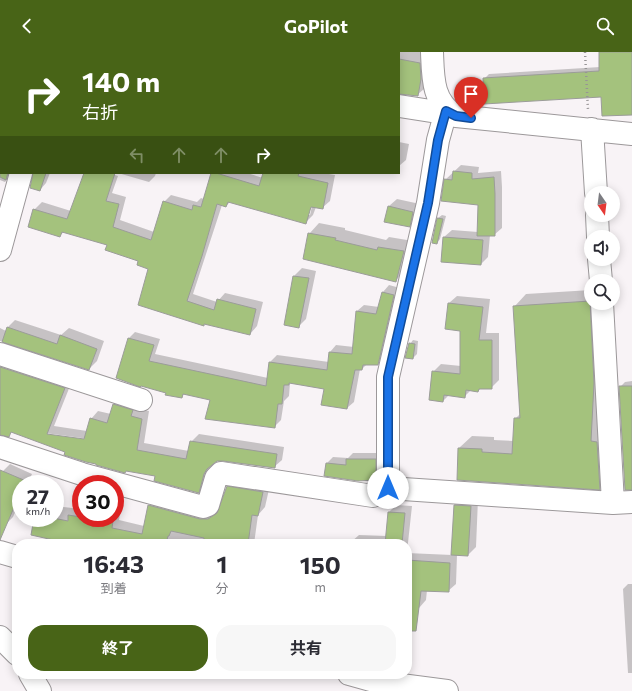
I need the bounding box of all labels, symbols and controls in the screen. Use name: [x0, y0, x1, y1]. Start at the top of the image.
icon: back: [16, 15, 38, 37]
text: GoPilot: [284, 15, 348, 37]
icon: search: [594, 15, 616, 37]
text: 140 m: [82, 64, 160, 98]
icon: right: [16, 68, 68, 120]
pin: [454, 77, 488, 118]
icon: arrive: [460, 83, 482, 105]
text: 右折: [82, 101, 118, 123]
icon: left: [126, 144, 148, 166]
icon: ahead: [168, 144, 190, 166]
icon: ahead: [210, 144, 232, 166]
icon: right: [252, 144, 274, 166]
north arrow: [584, 186, 620, 222]
map controls: [584, 186, 620, 310]
button: sound: [584, 230, 620, 266]
button: search: [584, 274, 620, 310]
position arrow: [367, 467, 409, 509]
speed limit sign: 30: [72, 475, 124, 527]
text: 27: [27, 484, 49, 508]
text: km/h: [26, 505, 50, 517]
text: 16:43: [83, 549, 144, 578]
text: 1: [217, 549, 227, 578]
text: 150: [300, 550, 341, 579]
text: m: [315, 579, 326, 595]
text: 到着: [101, 580, 127, 596]
text: 分: [215, 580, 228, 596]
button: 終了: [28, 625, 208, 671]
button: 共有: [216, 625, 396, 671]

